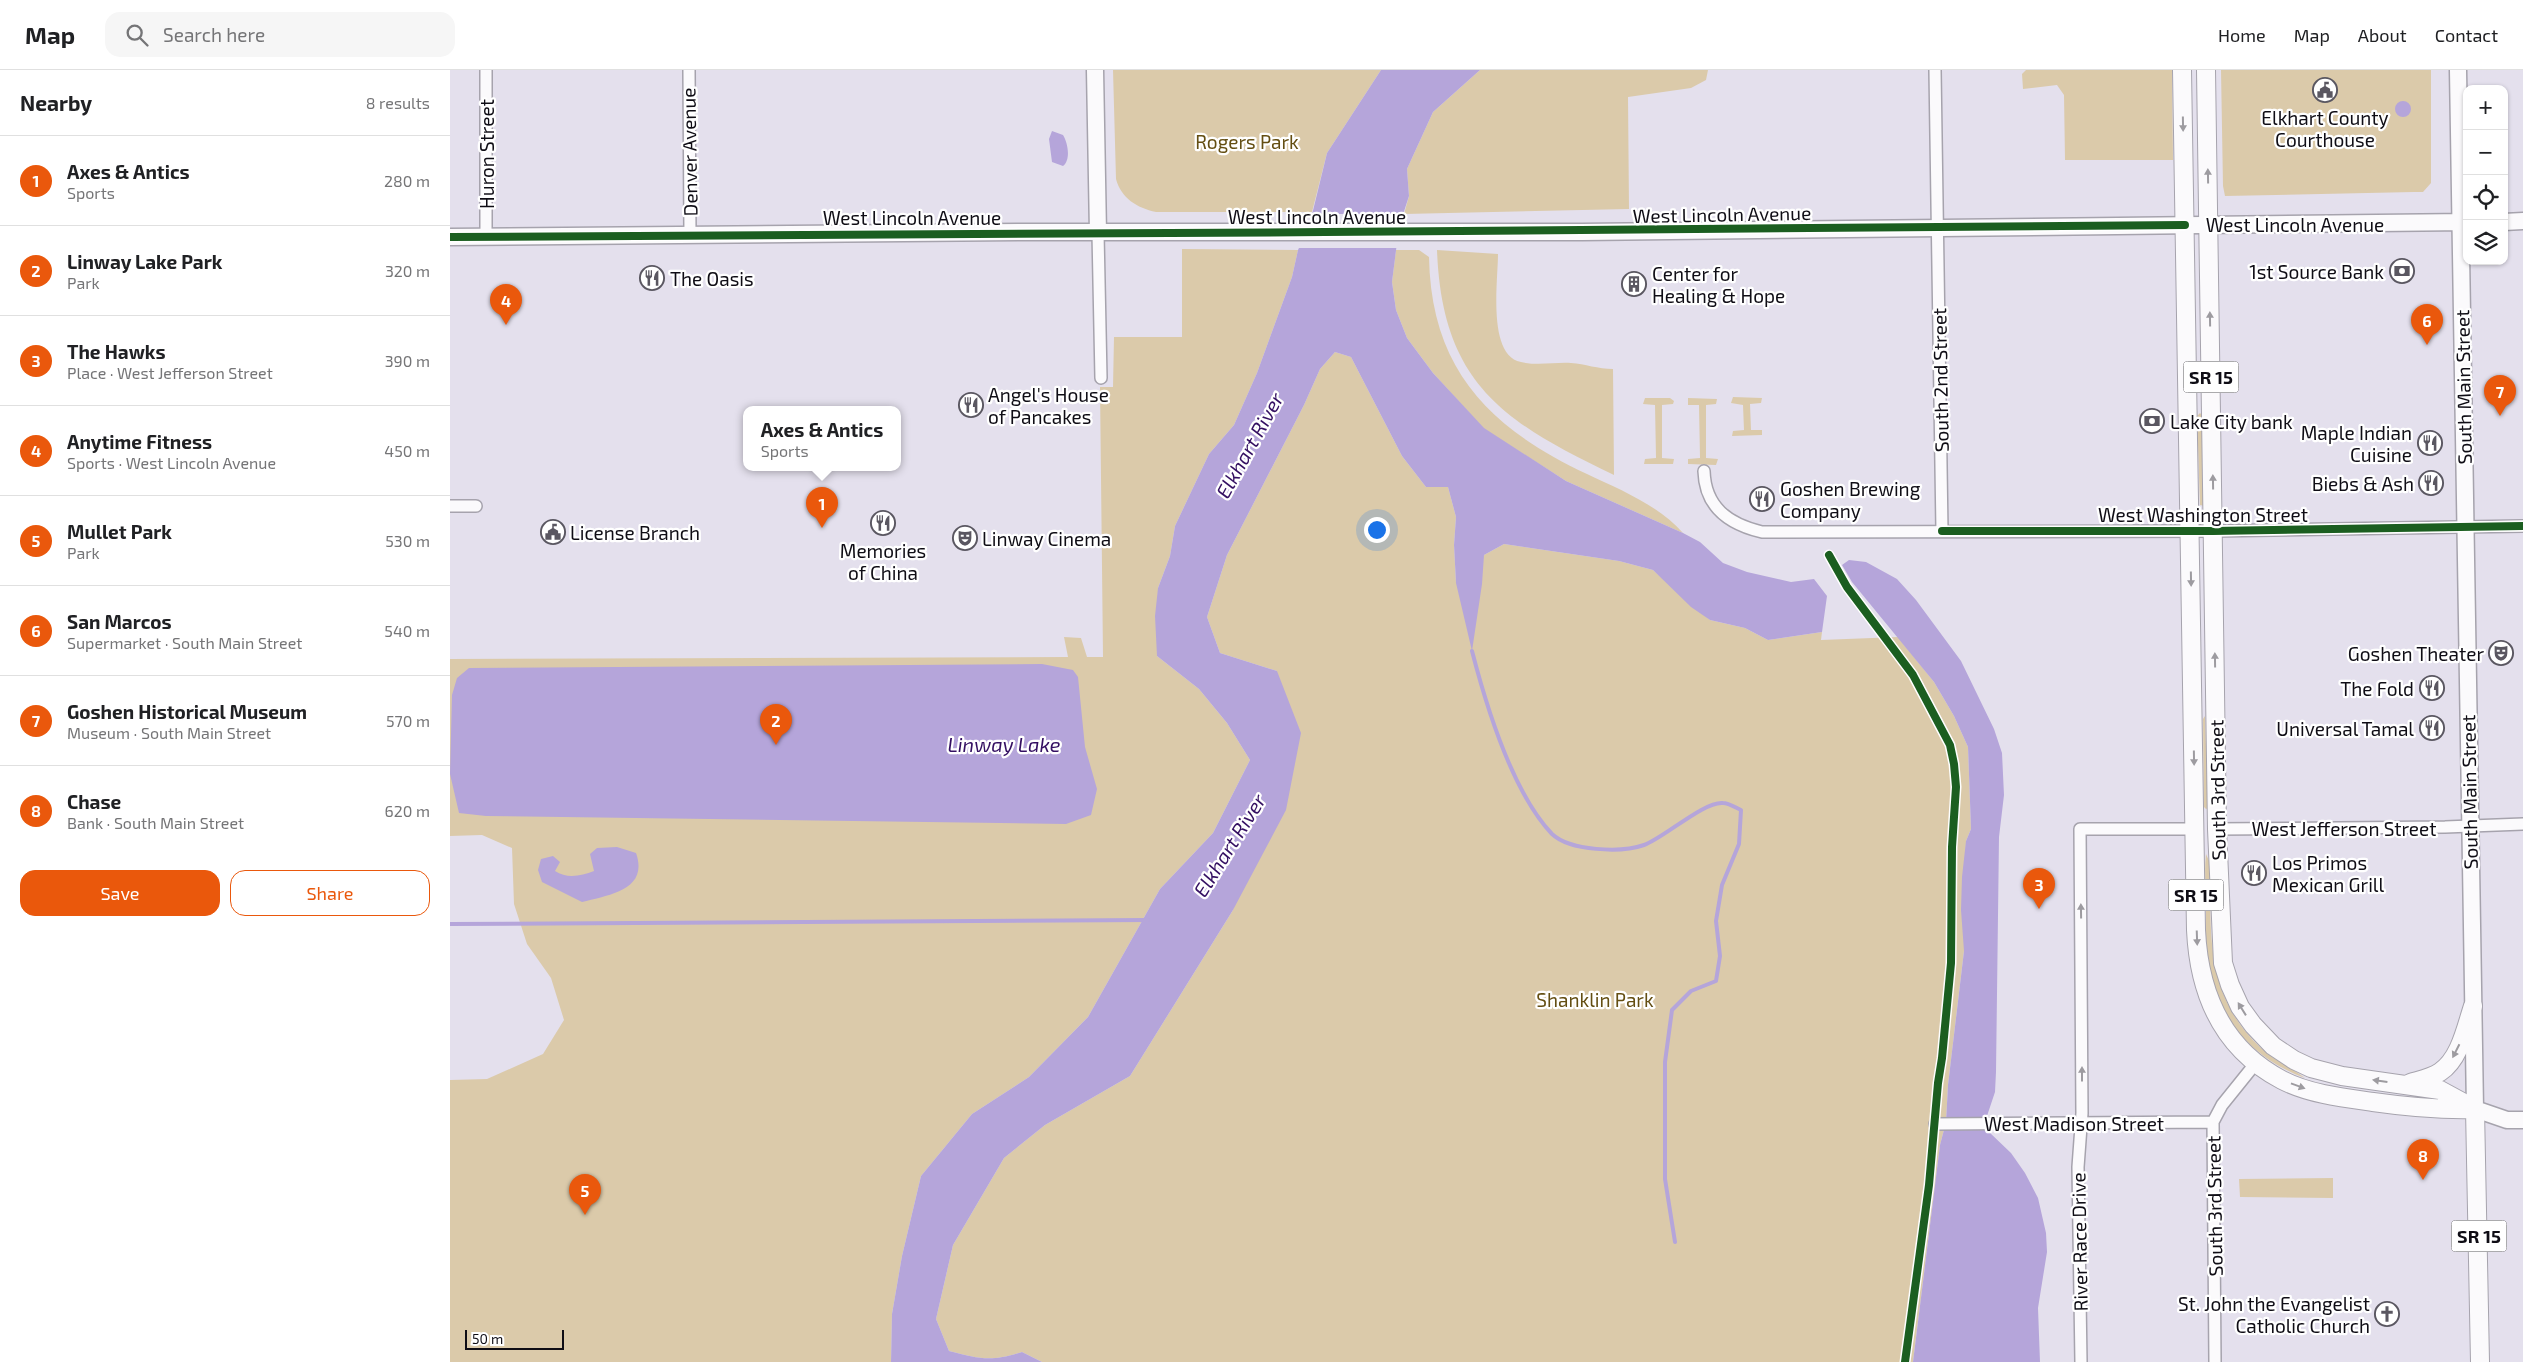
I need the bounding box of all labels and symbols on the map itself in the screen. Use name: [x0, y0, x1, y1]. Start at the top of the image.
public building icon: Elkhart County Courthouse: [2312, 77, 2338, 103]
street label: Denver Avenue: [676, 87, 702, 217]
street label: Huron Street: [475, 99, 498, 209]
place label: Elkhart County Courthouse: [2261, 106, 2389, 151]
one-way arrow: [2180, 116, 2188, 132]
park label: Rogers Park: [1195, 130, 1299, 153]
one-way arrow: [2204, 167, 2212, 183]
street label: West Lincoln Avenue: [1633, 201, 1811, 227]
street label: West Lincoln Avenue: [1228, 205, 1406, 228]
street label: West Lincoln Avenue: [823, 206, 1001, 229]
street label: West Lincoln Avenue: [2206, 213, 2384, 236]
bank icon: 1st Source Bank: [2389, 258, 2415, 284]
place label: 1st Source Bank: [2249, 260, 2384, 283]
place label: Center for Healing & Hope: [1652, 262, 1785, 307]
restaurant icon: The Oasis: [639, 265, 665, 291]
place label: The Oasis: [670, 267, 754, 290]
building icon: Center for Healing & Hope: [1621, 271, 1647, 297]
pin: 4: [490, 284, 522, 325]
pin: 6: [2411, 304, 2443, 345]
street label: South 2nd Street: [1927, 308, 1953, 452]
street label: South Main Street: [2450, 309, 2476, 465]
one-way arrow: [2206, 311, 2214, 327]
road number: SR 15: [2184, 362, 2238, 392]
pin: 7: [2484, 375, 2516, 416]
place label: Angel's House of Pancakes: [988, 383, 1109, 428]
water label: Elkhart River: [1210, 387, 1288, 502]
restaurant icon: Angel's House of Pancakes: [958, 392, 984, 418]
bank icon: Lake City bank: [2139, 408, 2165, 434]
place label: Lake City bank: [2170, 410, 2293, 433]
place label: Maple Indian Cuisine: [2301, 421, 2412, 466]
restaurant icon: Maple Indian Cuisine: [2417, 430, 2443, 456]
restaurant icon: Biebs & Ash: [2418, 470, 2444, 496]
place label: Biebs & Ash: [2312, 472, 2414, 495]
one-way arrow: [2208, 474, 2216, 490]
place label: Goshen Brewing Company: [1780, 477, 1921, 522]
restaurant icon: Goshen Brewing Company: [1749, 486, 1775, 512]
pin: 1: [806, 487, 838, 528]
street label: West Washington Street: [2098, 503, 2308, 526]
restaurant icon: Memories of China: [870, 510, 896, 536]
your location: [1364, 517, 1390, 543]
public building icon: License Branch: [540, 519, 566, 545]
place label: License Branch: [570, 521, 700, 544]
theatre icon: Linway Cinema: [952, 525, 978, 551]
place label: Linway Cinema: [982, 527, 1111, 550]
place label: Memories of China: [840, 539, 926, 584]
one-way arrow: [2188, 571, 2196, 587]
theatre icon: Goshen Theater: [2488, 640, 2514, 666]
place label: Goshen Theater: [2348, 642, 2484, 665]
one-way arrow: [2211, 652, 2219, 668]
restaurant icon: The Fold: [2419, 675, 2445, 701]
place label: The Fold: [2340, 677, 2414, 700]
pin: 2: [760, 704, 792, 745]
street label: South Main Street: [2456, 714, 2482, 870]
restaurant icon: Universal Tamal: [2419, 715, 2445, 741]
place label: Universal Tamal: [2276, 717, 2414, 740]
street label: South 3rd Street: [2204, 719, 2230, 861]
water label: Linway Lake: [948, 732, 1061, 757]
one-way arrow: [2190, 750, 2198, 766]
water label: Elkhart River: [1188, 788, 1271, 901]
street label: West Jefferson Street: [2252, 817, 2437, 840]
place label: Los Primos Mexican Grill: [2272, 851, 2385, 896]
restaurant icon: Los Primos Mexican Grill: [2241, 860, 2267, 886]
pin: 3: [2023, 868, 2055, 909]
road number: SR 15: [2168, 880, 2224, 910]
one-way arrow: [2077, 903, 2085, 919]
one-way arrow: [2193, 930, 2201, 946]
park label: Shanklin Park: [1536, 988, 1654, 1011]
one-way arrow: [2238, 1002, 2247, 1015]
one-way arrow: [2452, 1044, 2460, 1058]
one-way arrow: [2078, 1065, 2086, 1081]
one-way arrow: [2371, 1077, 2387, 1085]
one-way arrow: [2291, 1083, 2306, 1090]
street label: West Madison Street: [1984, 1112, 2164, 1135]
street label: South 3rd Street: [2201, 1135, 2227, 1277]
pin: 8: [2407, 1139, 2439, 1180]
street label: River Race Drive: [2066, 1172, 2092, 1312]
pin: 5: [569, 1174, 601, 1215]
road number: SR 15: [2452, 1220, 2506, 1252]
place label: St. John the Evangelist Catholic Church: [2178, 1292, 2370, 1337]
church icon: St. John the Evangelist Catholic Church: [2374, 1301, 2400, 1327]
scale bar: [465, 1327, 564, 1350]

